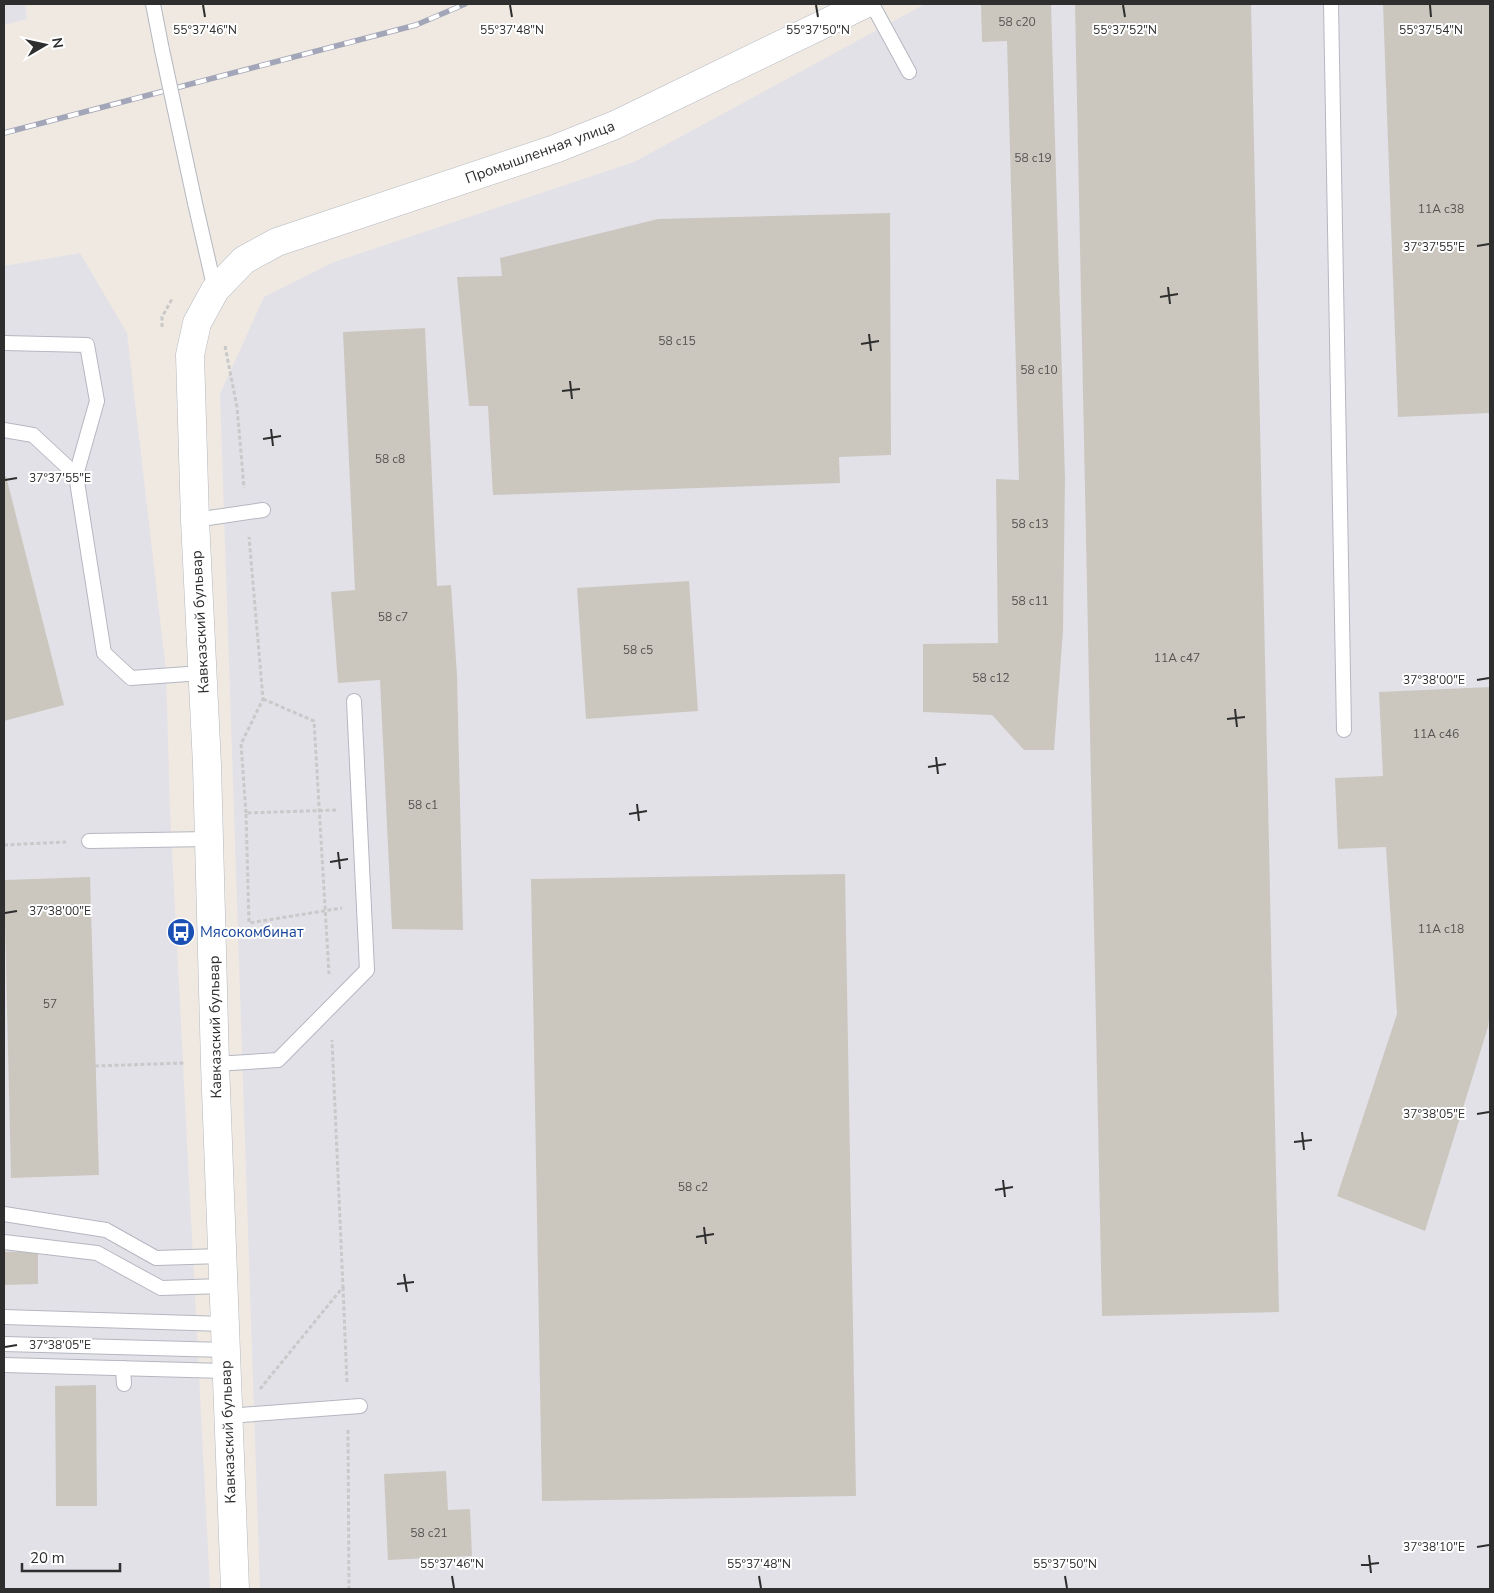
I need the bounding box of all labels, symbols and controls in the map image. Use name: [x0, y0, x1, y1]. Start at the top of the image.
house number: 58 с20: [998, 14, 1036, 30]
north arrow: [20, 20, 70, 70]
text: 55°37'46"N: [173, 22, 237, 38]
text: 55°37'48"N: [480, 22, 544, 38]
text: 55°37'50"N: [786, 22, 850, 38]
text: 55°37'52"N: [1093, 22, 1157, 38]
text: 55°37'54"N: [1399, 22, 1463, 38]
text: N: [47, 36, 68, 50]
street label: Промышленная улица: [462, 116, 618, 188]
house number: 58 с19: [1014, 150, 1052, 166]
house number: 11А с38: [1418, 201, 1464, 217]
text: 37°37'55"E: [1403, 239, 1465, 255]
house number: 58 с15: [658, 333, 696, 349]
house number: 58 с10: [1020, 362, 1058, 378]
house number: 58 с8: [375, 451, 405, 467]
text: 37°37'55"E: [29, 470, 91, 486]
house number: 58 с13: [1011, 516, 1049, 532]
street label: Кавказский бульвар: [186, 550, 214, 694]
house number: 58 с11: [1011, 593, 1049, 609]
house number: 58 с7: [378, 609, 408, 625]
house number: 58 с5: [623, 642, 653, 658]
house number: 11А с47: [1154, 650, 1200, 666]
house number: 58 с12: [972, 670, 1010, 686]
text: 37°38'00"E: [1403, 672, 1465, 688]
house number: 11А с46: [1413, 726, 1459, 742]
house number: 58 с1: [408, 797, 438, 813]
text: 37°38'00"E: [29, 903, 91, 919]
bus stop icon: Мясокомбинат: [166, 917, 196, 947]
house number: 11А с18: [1418, 921, 1464, 937]
place label: Мясокомбинат: [200, 922, 304, 942]
street label: Кавказский бульвар: [204, 955, 226, 1099]
house number: 57: [43, 996, 57, 1012]
text: 37°38'05"E: [1403, 1106, 1465, 1122]
house number: 58 с2: [678, 1179, 708, 1195]
text: 37°38'05"E: [29, 1337, 91, 1353]
street label: Кавказский бульвар: [216, 1360, 240, 1504]
house number: 58 с21: [410, 1525, 448, 1541]
text: 37°38'10"E: [1403, 1539, 1465, 1555]
scale bar: [22, 1540, 120, 1572]
text: 20 m: [30, 1548, 65, 1568]
text: 55°37'46"N: [420, 1556, 484, 1572]
text: 55°37'48"N: [727, 1556, 791, 1572]
text: 55°37'50"N: [1033, 1556, 1097, 1572]

